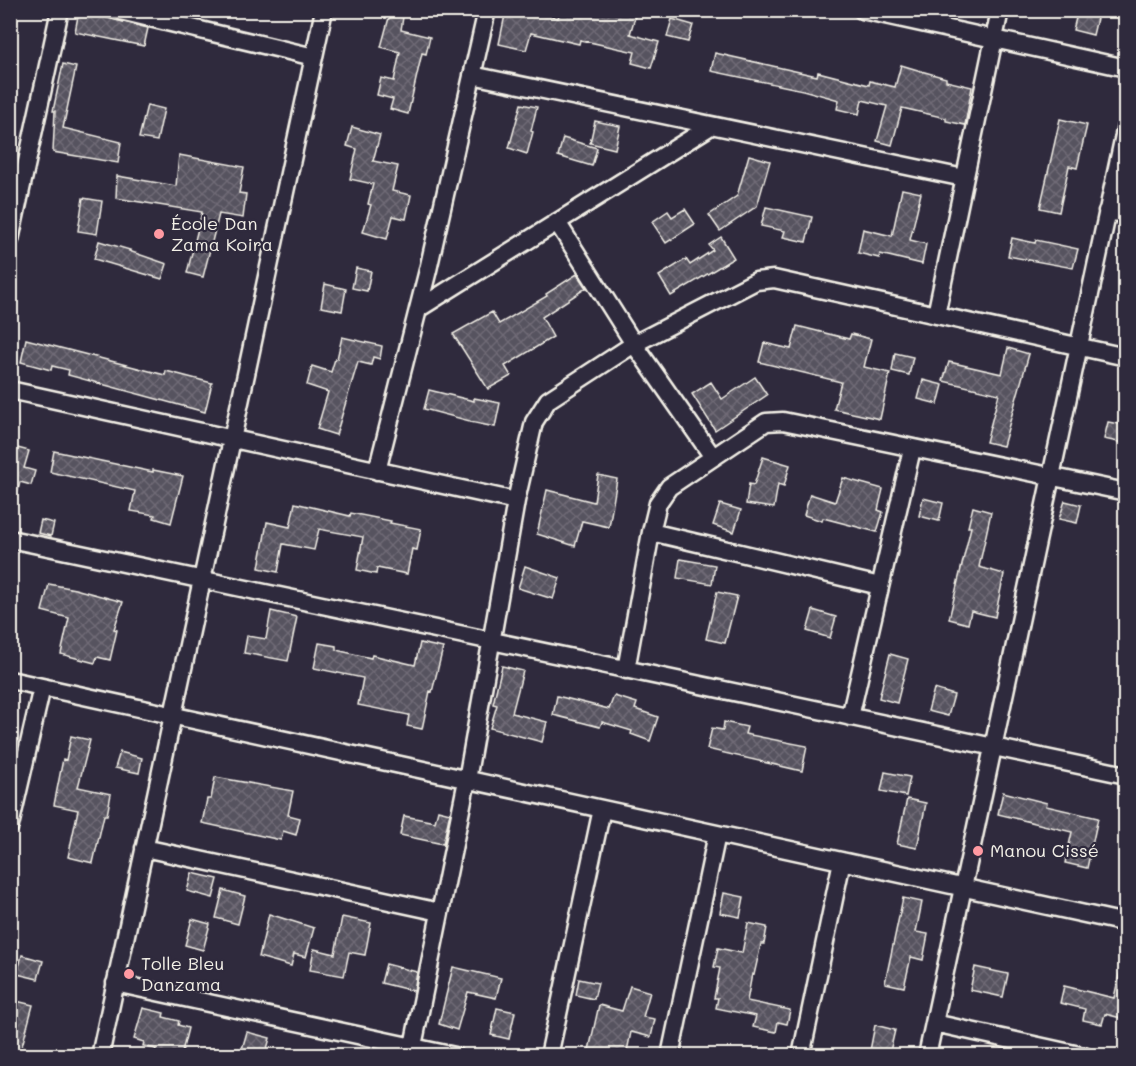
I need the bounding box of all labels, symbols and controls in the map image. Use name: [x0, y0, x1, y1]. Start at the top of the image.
place label: École Dan Zama Koira: [171, 211, 273, 256]
marker: École Dan Zama Koira: [152, 227, 166, 241]
place label: Manou Cissé: [990, 838, 1099, 862]
marker: Manou Cissé: [971, 844, 985, 858]
place label: Tolle Bleu Danzama: [141, 951, 224, 996]
marker: Tolle Bleu Danzama: [122, 967, 136, 981]

